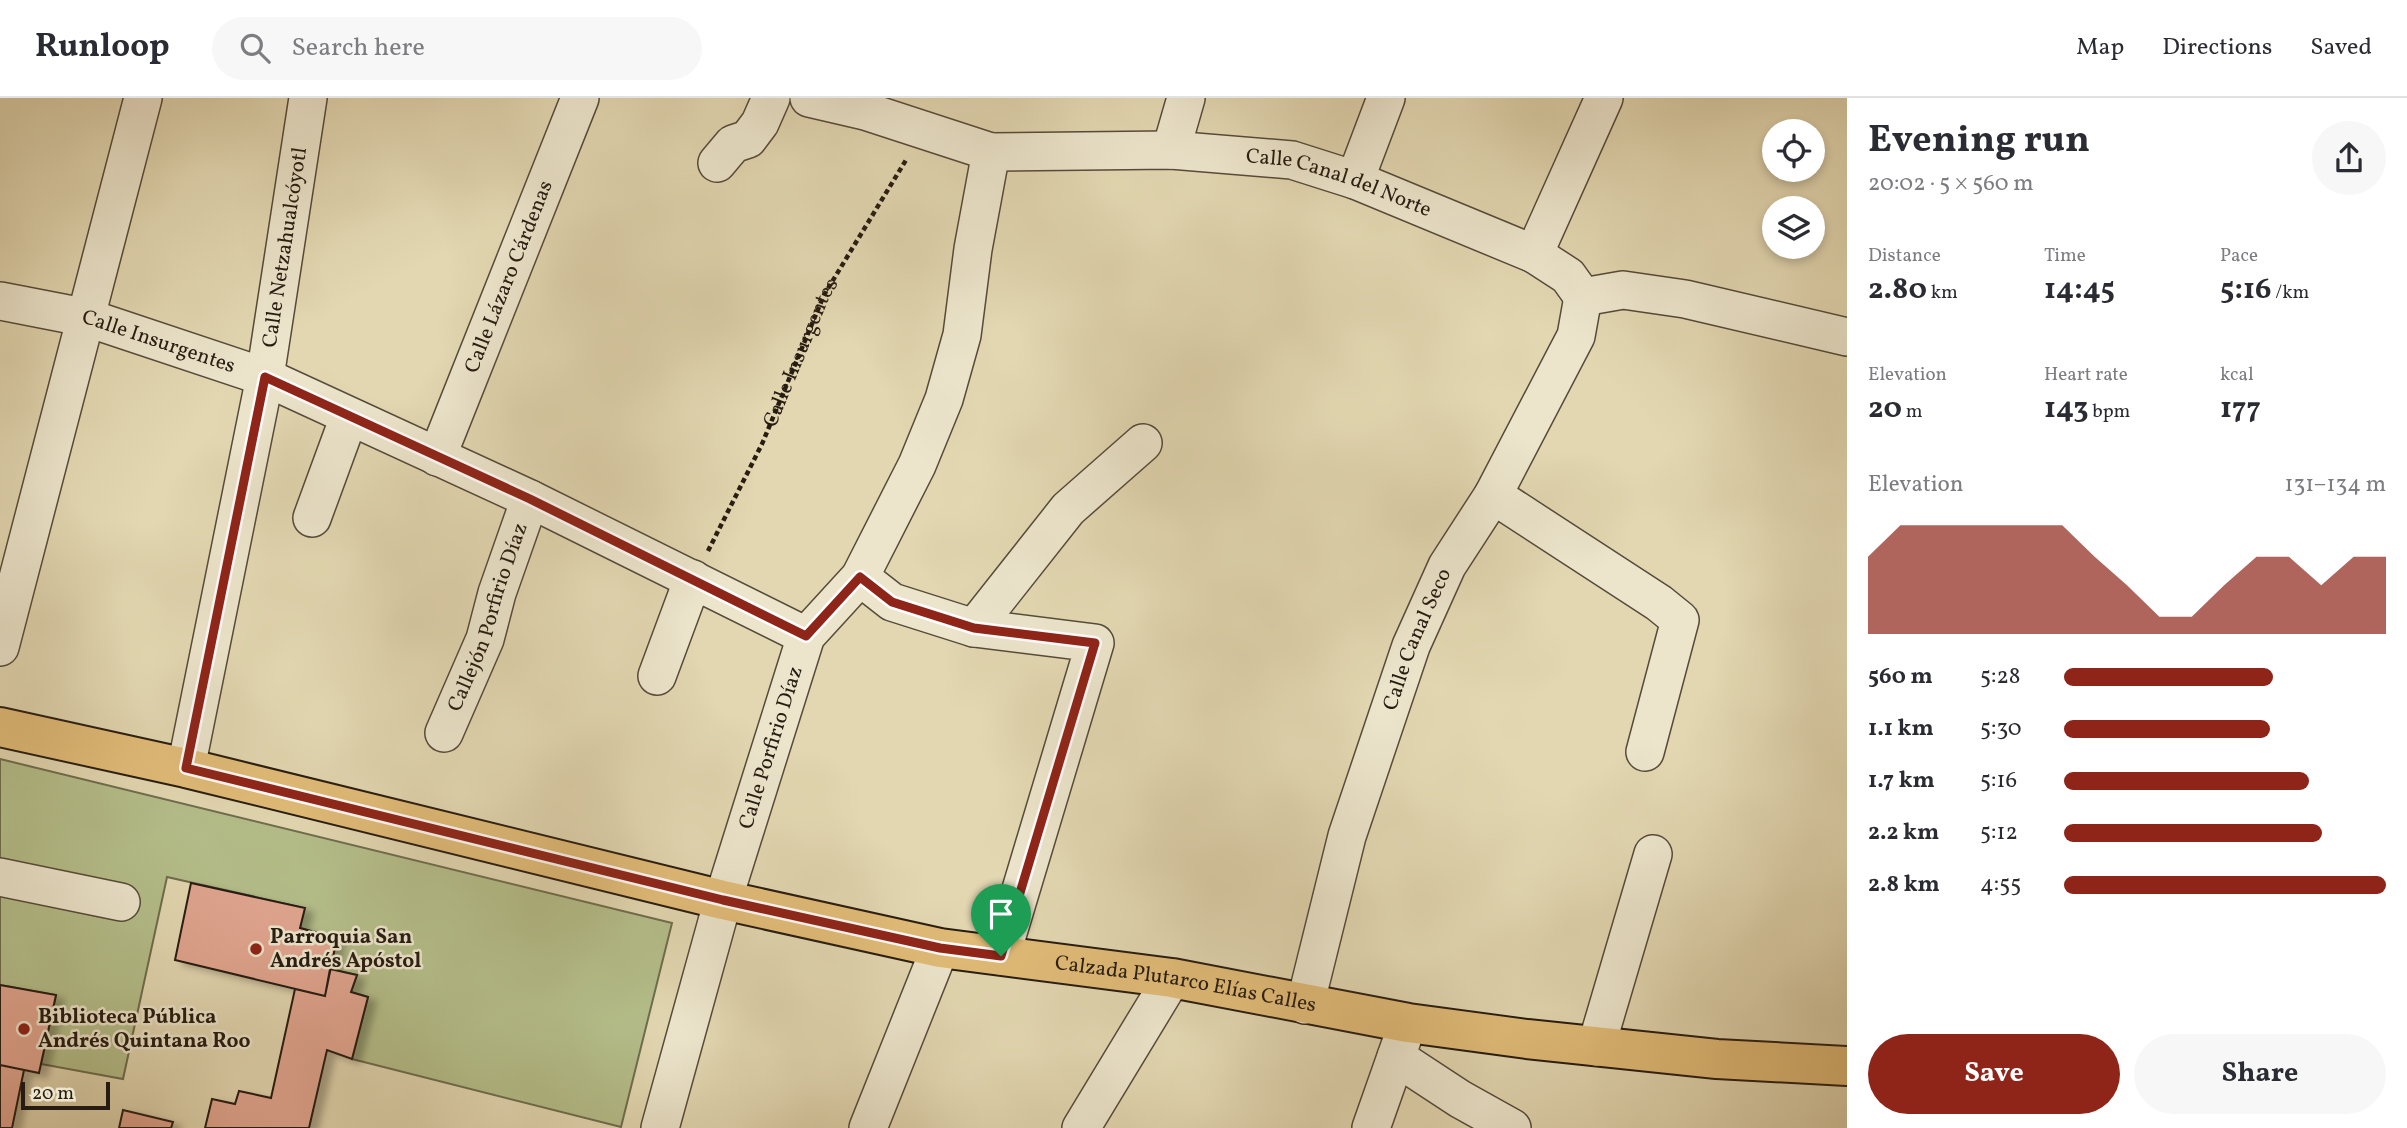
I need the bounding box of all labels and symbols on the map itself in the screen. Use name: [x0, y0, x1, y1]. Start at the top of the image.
street label: Calle Canal del Norte: [1245, 142, 1436, 224]
street label: Calle Netzahualcóyotl: [255, 145, 315, 350]
street label: Calle Lázaro Cárdenas: [457, 176, 560, 377]
street label: Calle Insurgentes: [756, 272, 846, 432]
street label: Calle Insurgentes: [78, 302, 239, 381]
street label: Callejón Porfirio Díaz: [441, 519, 535, 716]
street label: Calle Canal Seco: [1376, 564, 1459, 714]
street label: Calle Porfirio Díaz: [732, 663, 810, 833]
pin: [971, 884, 1031, 956]
place label: Parroquia San Andrés Apóstol: [270, 923, 421, 976]
marker: Parroquia San Andrés Apóstol: [248, 941, 264, 957]
street label: Calzada Plutarco Elías Calles: [1053, 949, 1319, 1020]
place label: Biblioteca Pública Andrés Quintana Roo: [38, 1003, 251, 1056]
marker: Biblioteca Pública Andrés Quintana Roo: [16, 1021, 32, 1037]
scale bar: [21, 1079, 110, 1111]

